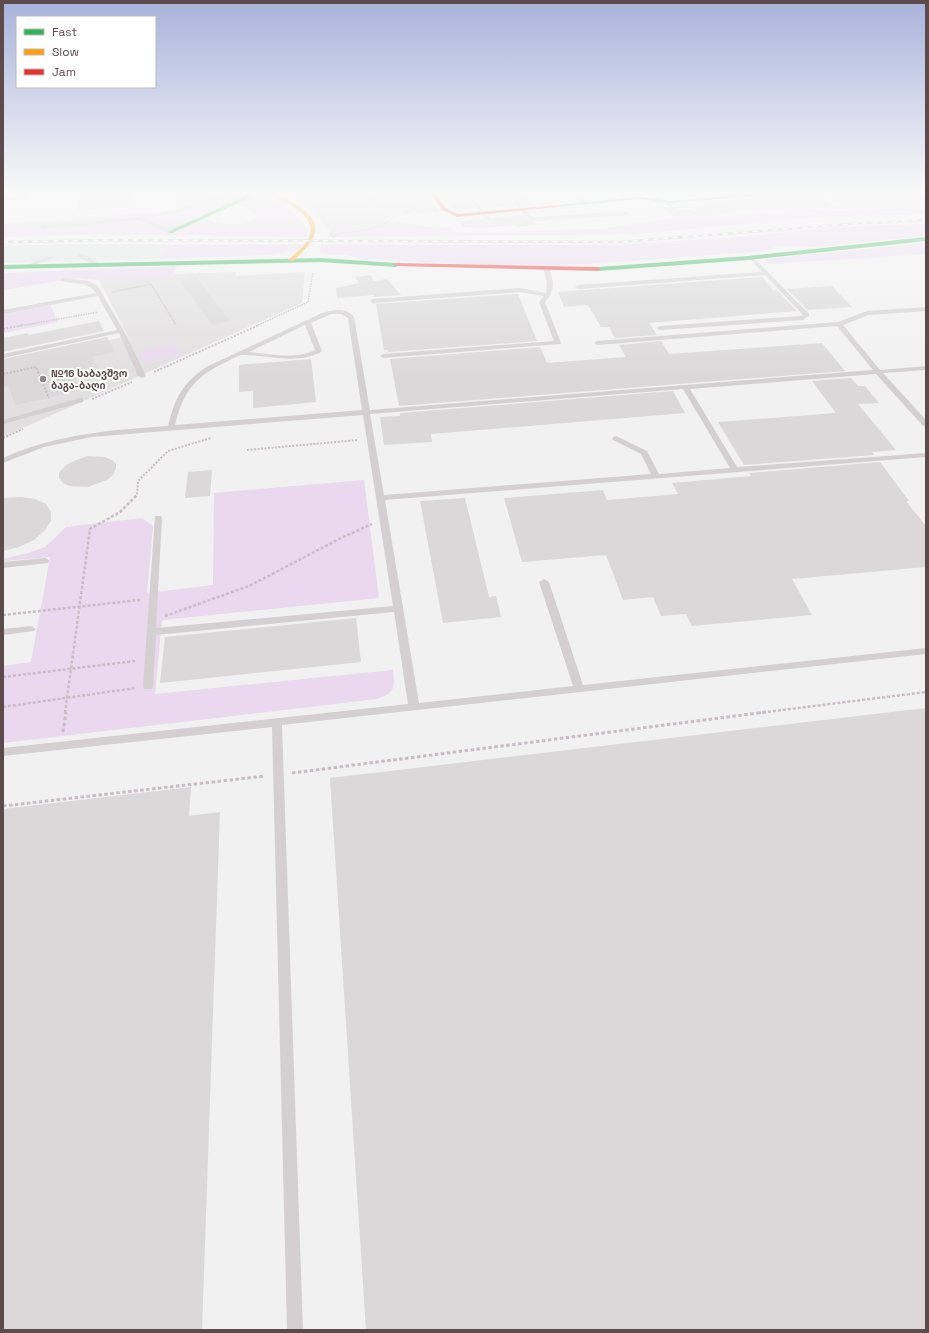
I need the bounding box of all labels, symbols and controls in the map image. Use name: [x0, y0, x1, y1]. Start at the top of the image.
legend: [16, 16, 156, 88]
text: Fast: [52, 24, 77, 40]
text: Slow: [52, 44, 79, 60]
text: Jam: [52, 64, 76, 80]
place label: №16 საბავშვო ბაგა-ბაღი: [51, 367, 128, 392]
marker: №16 საბავშვო ბაგა-ბაღი: [38, 374, 48, 384]

